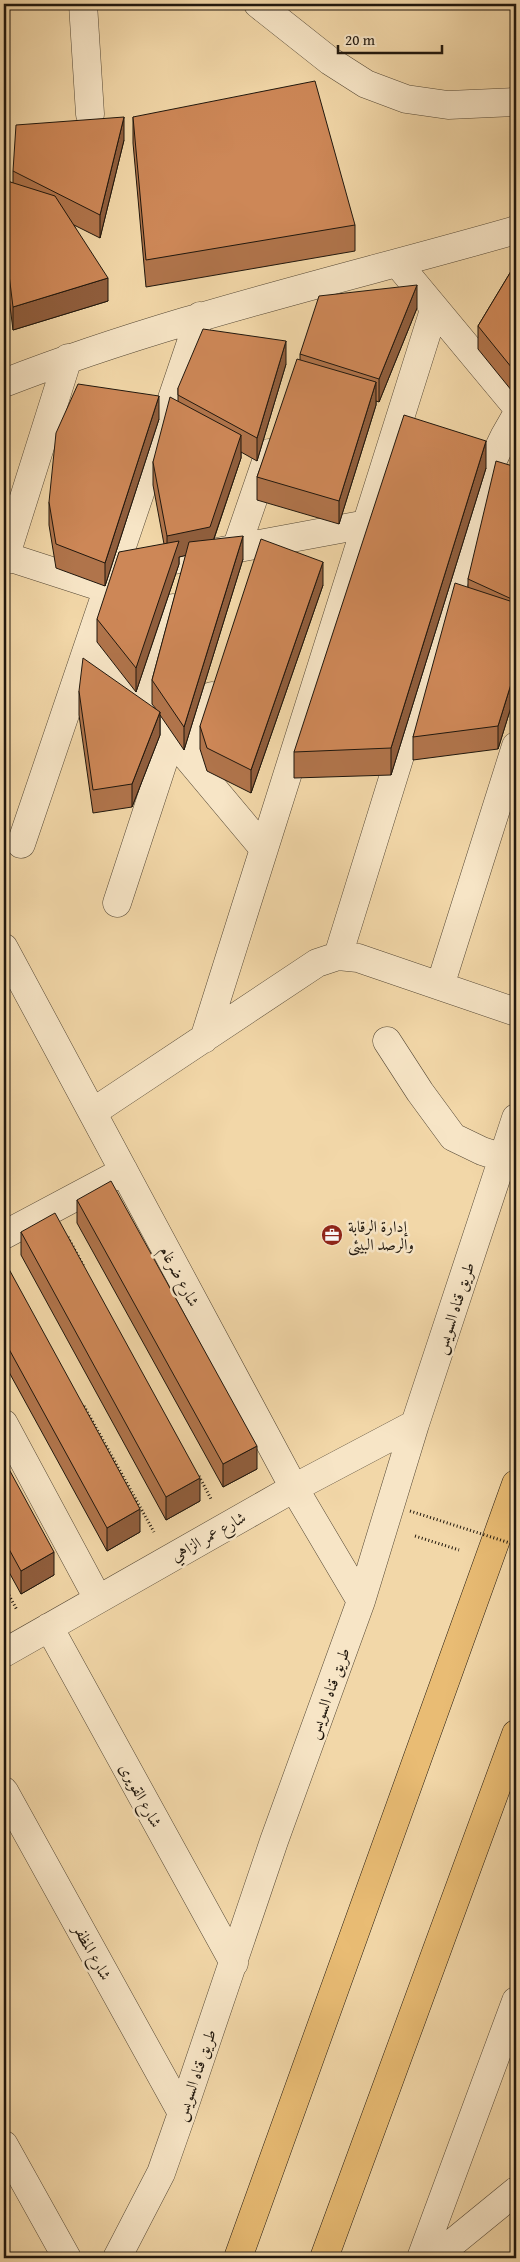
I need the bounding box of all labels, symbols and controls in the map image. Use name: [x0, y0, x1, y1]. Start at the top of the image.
scale bar: [338, 22, 441, 54]
text: 20 m: [345, 29, 376, 50]
place label: إدارة الرقابة والرصد البيئى: [348, 1214, 414, 1256]
office icon: إدارة الرقابة والرصد البيئى: [320, 1223, 344, 1247]
street label: شارع ضرغام: [151, 1241, 206, 1312]
street label: طريق قناه السويس: [428, 1259, 480, 1357]
street label: شارع عمر الزاهي: [166, 1505, 251, 1569]
street label: طريق قناه السويس: [300, 1644, 356, 1742]
street label: شارع القويرى: [112, 1758, 169, 1833]
street label: شارع المظفر: [65, 1918, 118, 1985]
street label: طريق قناه السويس: [168, 2026, 222, 2124]

